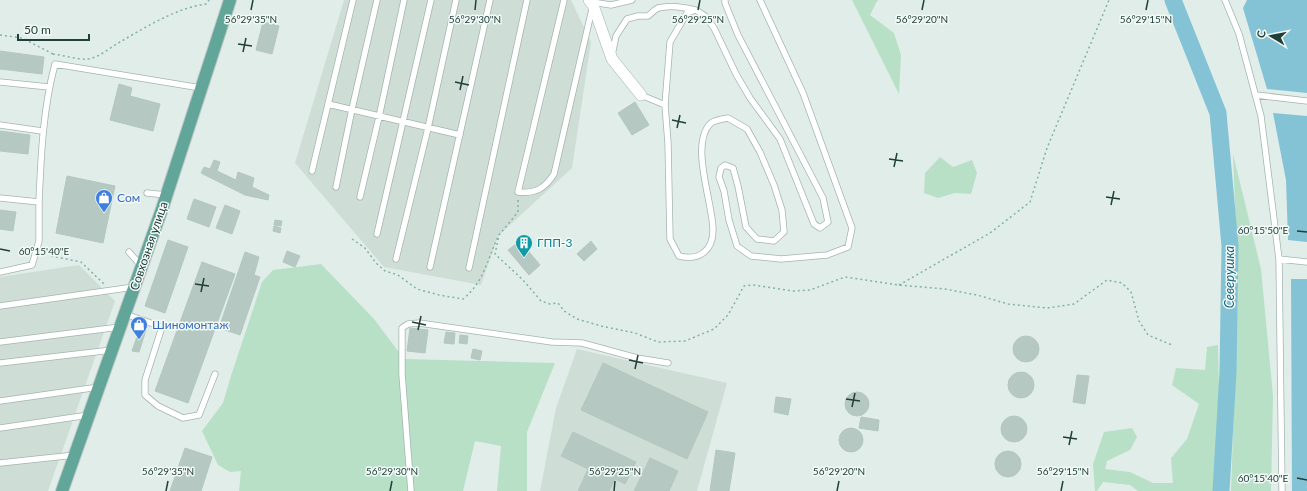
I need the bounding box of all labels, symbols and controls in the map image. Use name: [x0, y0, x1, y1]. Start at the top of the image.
text: 56°29'35"N: [225, 13, 277, 25]
text: 56°29'30"N: [449, 13, 501, 25]
text: 56°29'25"N: [672, 13, 724, 25]
text: 56°29'20"N: [896, 13, 948, 25]
text: 56°29'15"N: [1120, 13, 1172, 25]
scale bar: [18, 16, 89, 42]
north arrow: [1251, 16, 1291, 56]
text: 50 m: [24, 22, 51, 37]
text: С: [1254, 29, 1268, 39]
shop icon: Сом: [94, 188, 114, 213]
place label: Сом: [117, 190, 140, 205]
street label: Совхозная улица: [126, 199, 171, 292]
text: 60°15'50"E: [1238, 224, 1288, 236]
building icon: ГПП-3: [514, 233, 534, 258]
place label: ГПП-3: [537, 235, 573, 250]
text: 60°15'40"E: [19, 245, 69, 257]
water label: Северушка: [1221, 245, 1237, 308]
shop icon: Шиномонтаж: [129, 315, 149, 340]
place label: Шиномонтаж: [152, 317, 229, 332]
text: 56°29'35"N: [142, 465, 194, 477]
text: 56°29'30"N: [366, 465, 418, 477]
text: 56°29'25"N: [589, 465, 641, 477]
text: 56°29'20"N: [813, 465, 865, 477]
text: 56°29'15"N: [1037, 465, 1089, 477]
text: 60°15'40"E: [1238, 472, 1288, 484]

